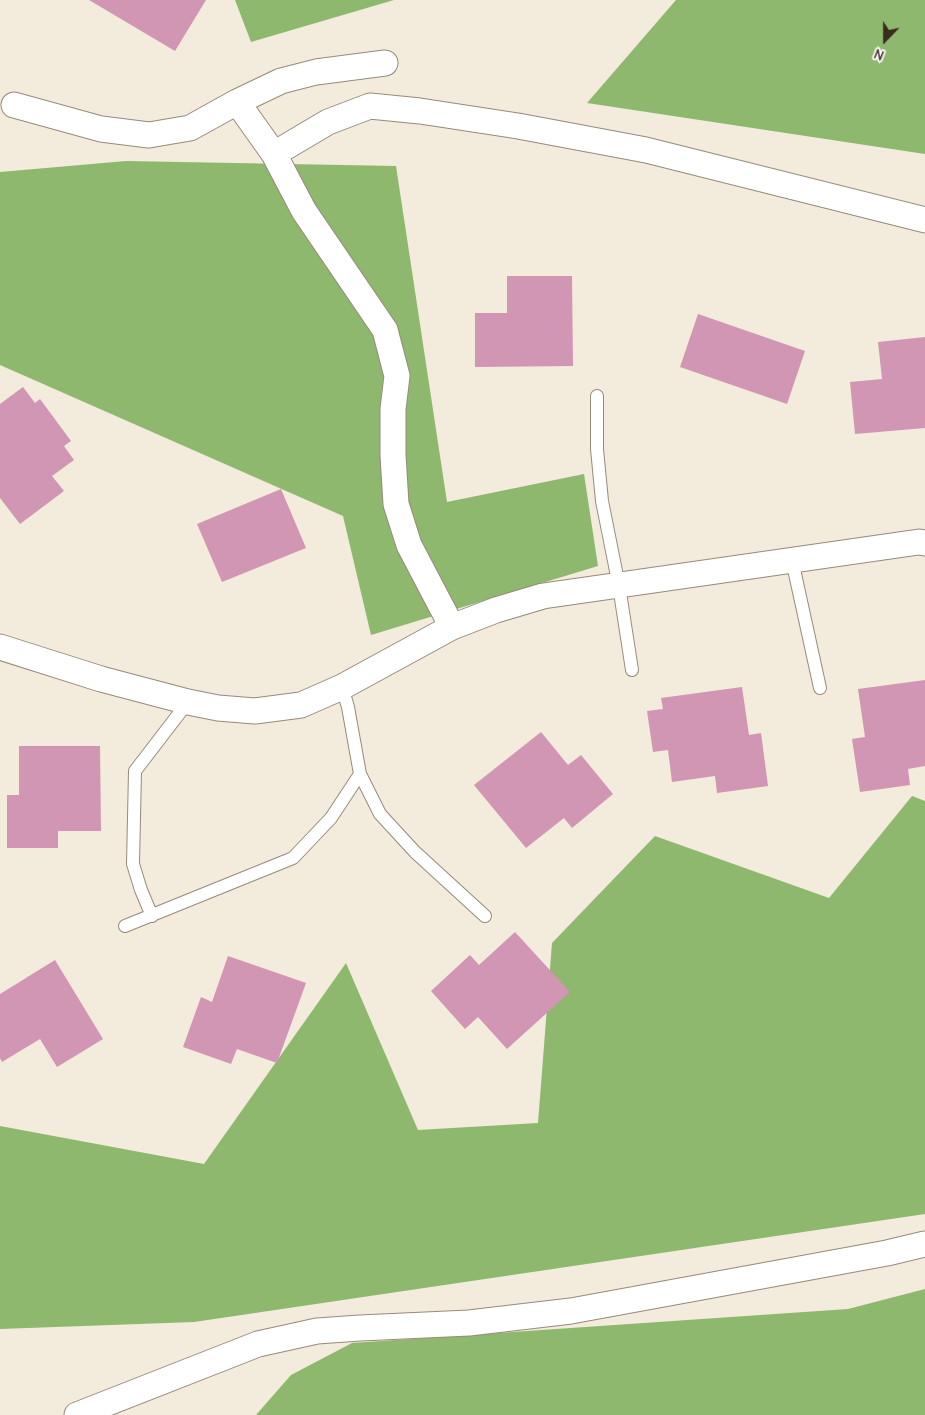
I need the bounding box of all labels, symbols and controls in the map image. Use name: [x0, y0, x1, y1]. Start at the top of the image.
north arrow: [860, 15, 910, 65]
text: N: [872, 45, 887, 64]

